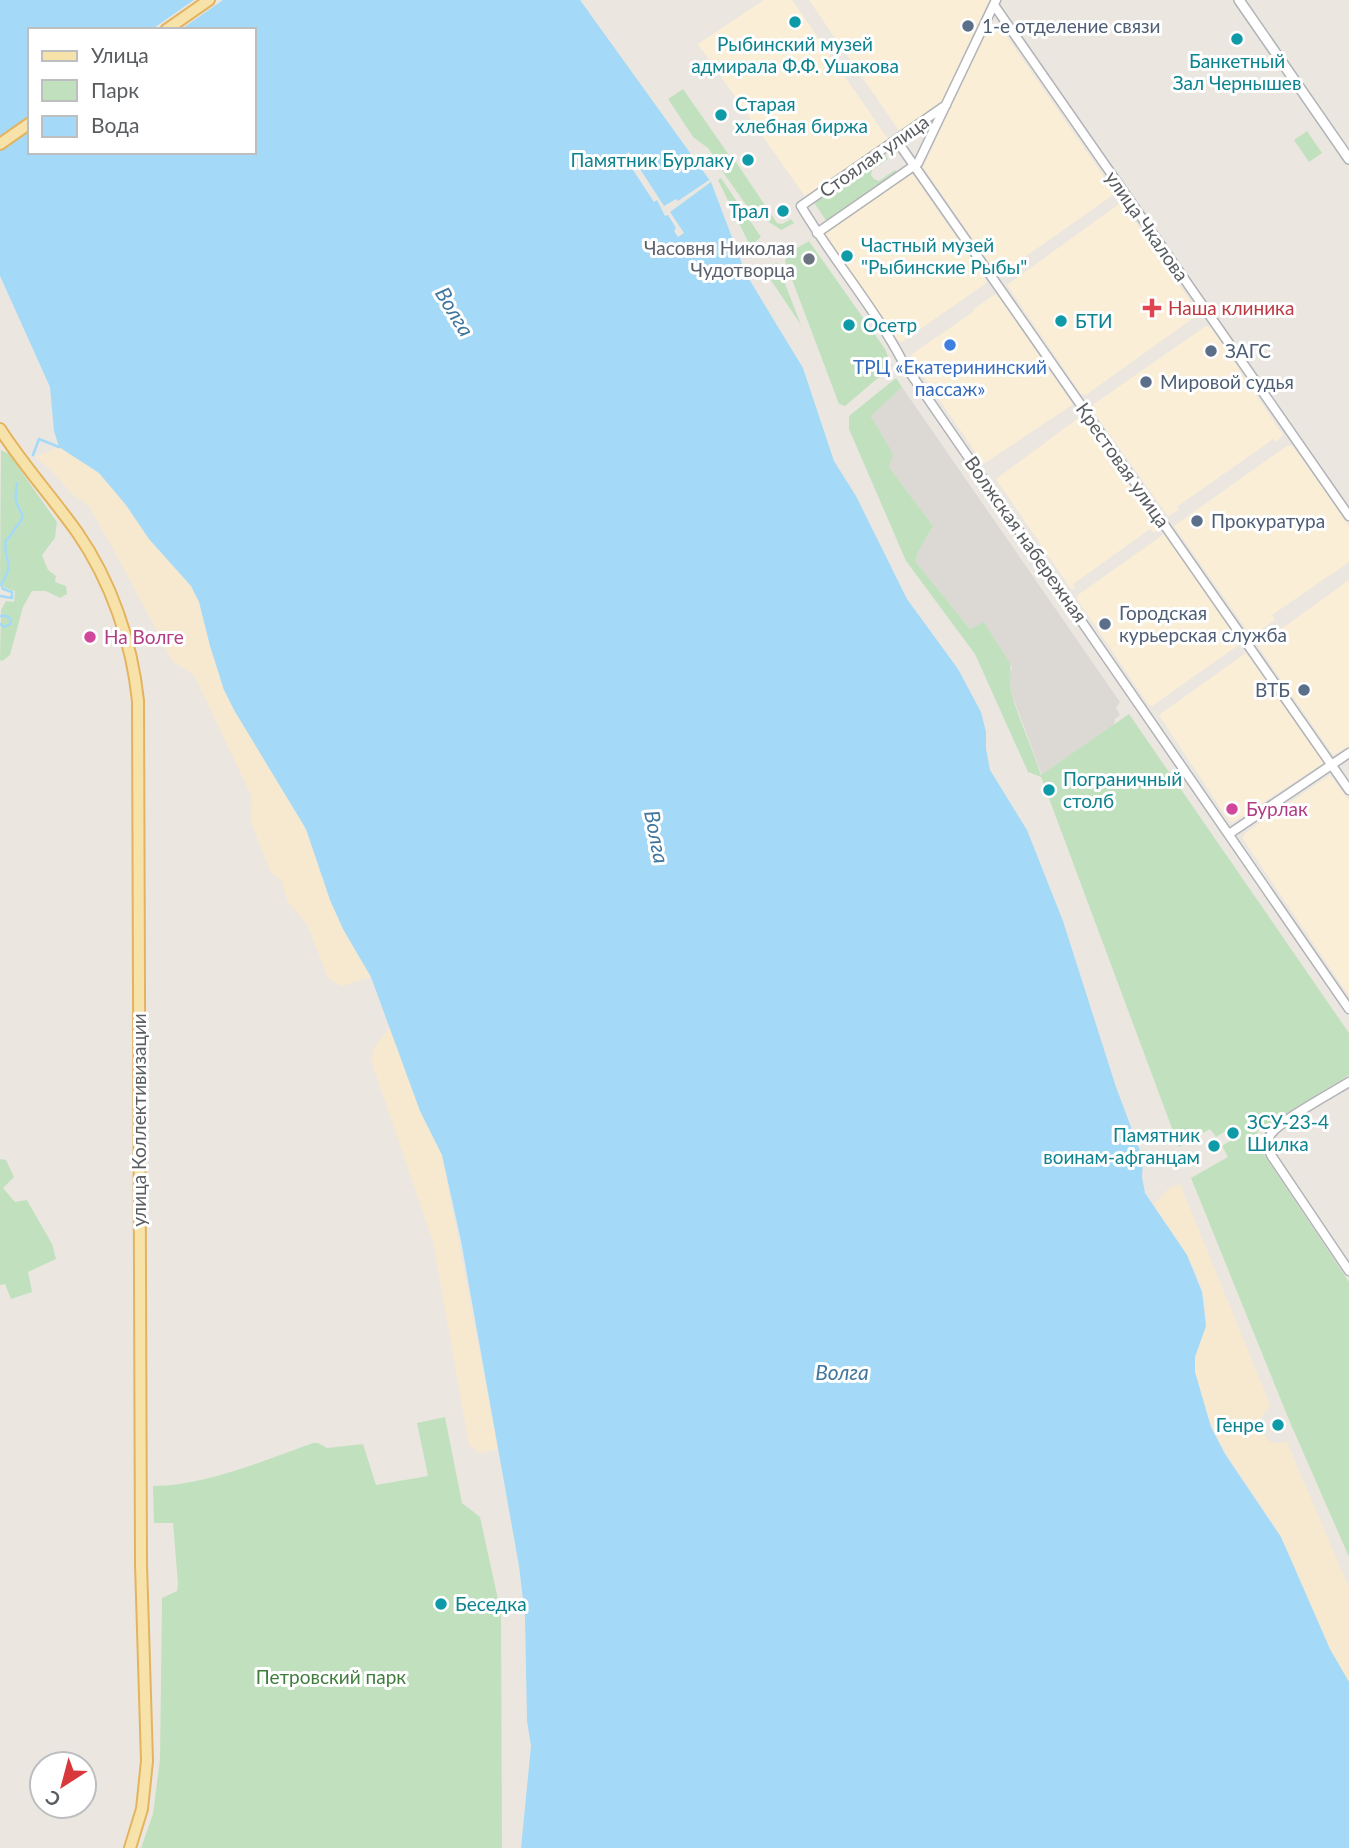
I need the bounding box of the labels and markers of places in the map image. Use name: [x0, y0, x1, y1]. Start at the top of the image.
marker: Рыбинский музей адмирала Ф.Ф. Ушакова: [787, 14, 803, 30]
place label: 1-е отделение связи: [982, 14, 1161, 37]
marker: 1-е отделение связи: [960, 18, 976, 34]
marker: Банкетный Зал Чернышев: [1229, 31, 1245, 47]
place label: Рыбинский музей адмирала Ф.Ф. Ушакова: [691, 32, 899, 77]
place label: Банкетный Зал Чернышев: [1173, 49, 1301, 94]
place label: Старая хлебная биржа: [735, 92, 868, 137]
marker: Старая хлебная биржа: [713, 107, 729, 123]
place label: Памятник Бурлаку: [570, 148, 734, 171]
marker: Памятник Бурлаку: [740, 152, 756, 168]
place label: Трал: [729, 199, 769, 222]
marker: Трал: [775, 203, 791, 219]
place label: Частный музей "Рыбинские Рыбы": [861, 233, 1027, 278]
place label: Часовня Николая Чудотворца: [644, 236, 795, 281]
marker: Частный музей "Рыбинские Рыбы": [839, 248, 855, 264]
marker: Часовня Николая Чудотворца: [801, 251, 817, 267]
place label: Наша клиника: [1168, 296, 1294, 319]
marker: Наша клиника: [1142, 298, 1162, 318]
place label: БТИ: [1075, 309, 1113, 332]
place label: Осетр: [863, 313, 917, 336]
marker: БТИ: [1053, 313, 1069, 329]
marker: Осетр: [841, 317, 857, 333]
marker: ТРЦ «Екатерининский пассаж»: [942, 337, 958, 353]
place label: ЗАГС: [1225, 339, 1271, 362]
marker: ЗАГС: [1203, 343, 1219, 359]
place label: ТРЦ «Екатерининский пассаж»: [853, 355, 1047, 400]
place label: Мировой судья: [1160, 370, 1294, 393]
marker: Мировой судья: [1138, 374, 1154, 390]
place label: Прокуратура: [1211, 509, 1325, 532]
marker: Прокуратура: [1189, 513, 1205, 529]
place label: Городская курьерская служба: [1119, 601, 1287, 646]
marker: Городская курьерская служба: [1097, 616, 1113, 632]
place label: На Волге: [104, 625, 184, 648]
marker: На Волге: [82, 629, 98, 645]
place label: ВТБ: [1255, 678, 1290, 701]
marker: ВТБ: [1296, 682, 1312, 698]
place label: Пограничный столб: [1063, 767, 1182, 812]
marker: Пограничный столб: [1041, 782, 1057, 798]
place label: Бурлак: [1246, 797, 1308, 820]
marker: Бурлак: [1224, 801, 1240, 817]
place label: ЗСУ-23-4 Шилка: [1247, 1110, 1329, 1155]
place label: Памятник воинам-афганцам: [1043, 1123, 1200, 1168]
marker: ЗСУ-23-4 Шилка: [1225, 1125, 1241, 1141]
marker: Памятник воинам-афганцам: [1206, 1138, 1222, 1154]
place label: Генре: [1216, 1413, 1264, 1436]
marker: Генре: [1270, 1417, 1286, 1433]
place label: Беседка: [455, 1592, 527, 1615]
marker: Беседка: [433, 1596, 449, 1612]

